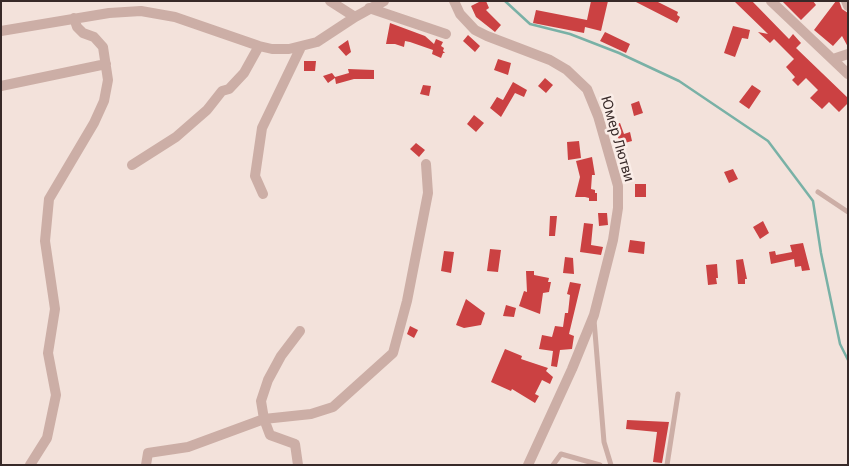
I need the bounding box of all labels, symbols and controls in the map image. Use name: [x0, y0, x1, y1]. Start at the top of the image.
street label: Юмер Лютви: [597, 94, 637, 184]

